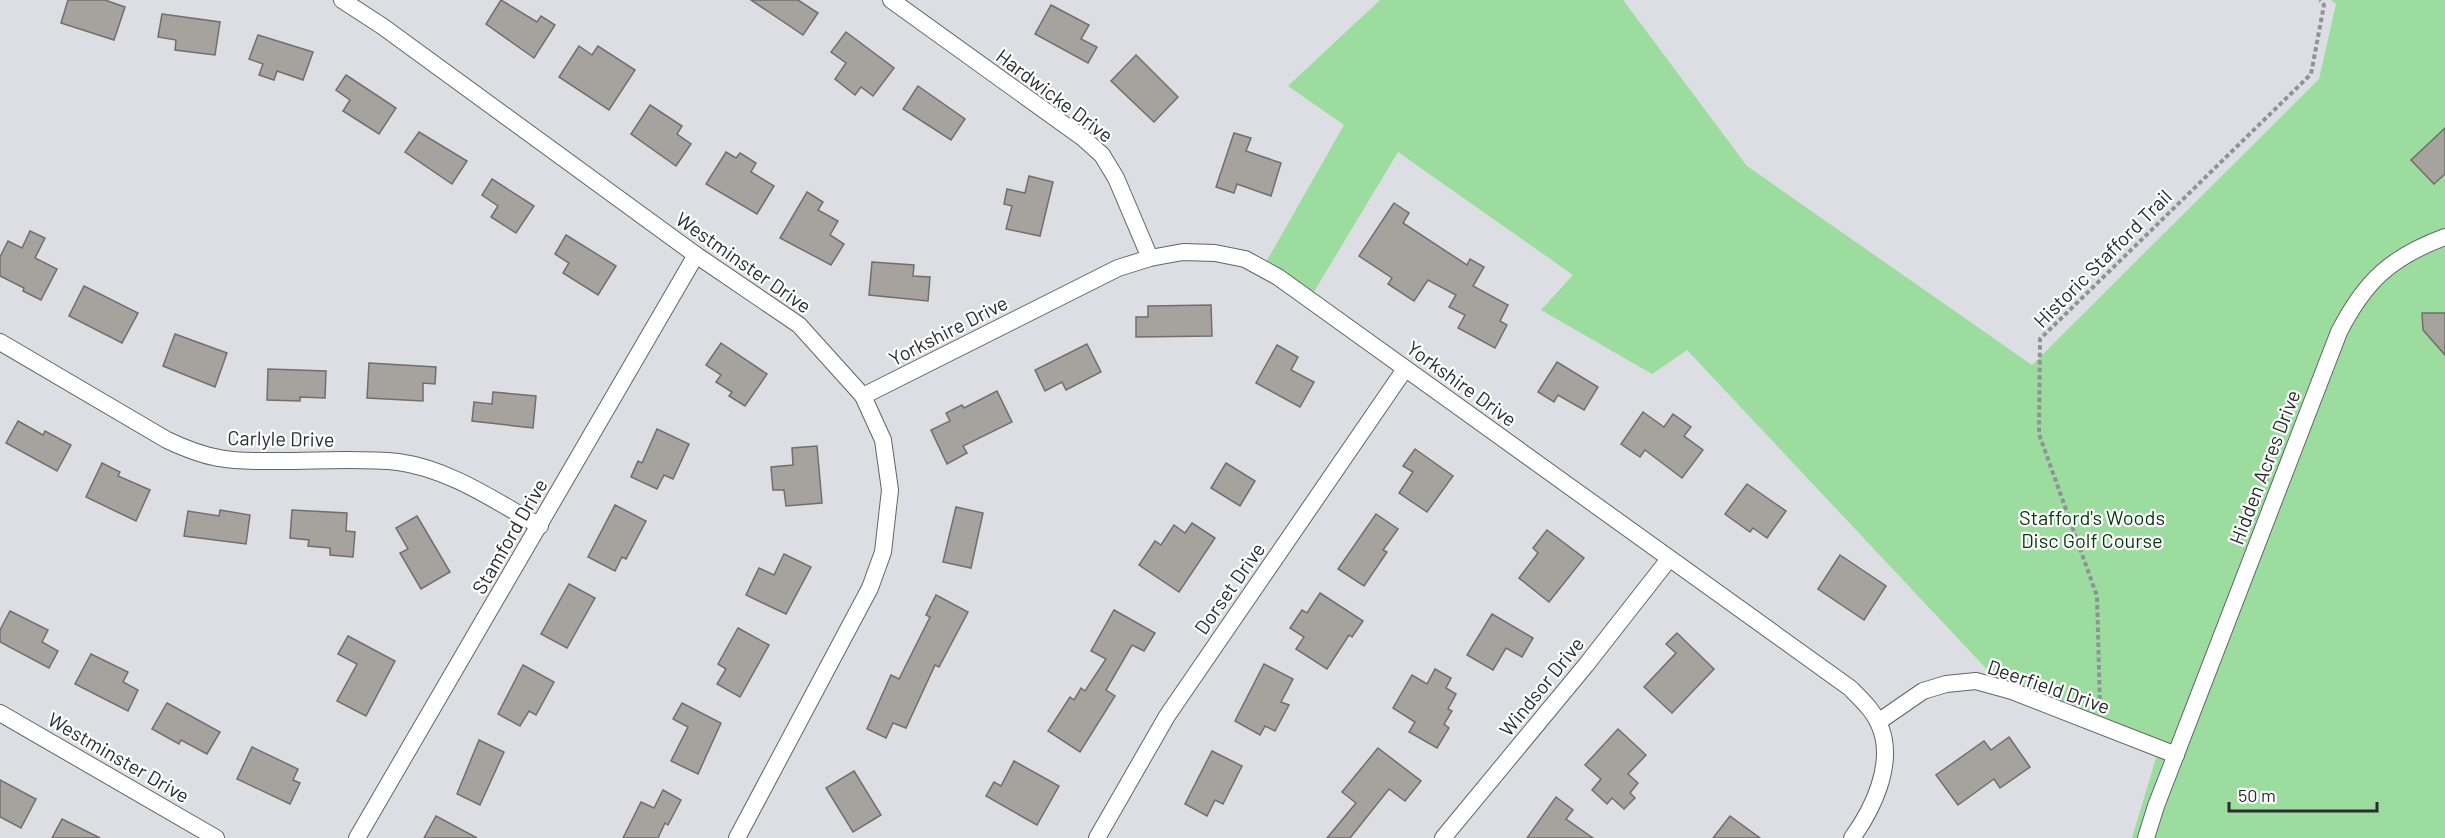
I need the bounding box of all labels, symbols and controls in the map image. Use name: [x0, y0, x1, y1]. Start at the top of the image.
street label: Hardwicke Drive: [992, 43, 1118, 147]
street label: Historic Stafford Trail: [2028, 184, 2176, 332]
street label: Westminster Drive: [672, 206, 816, 318]
street label: Yorkshire Drive: [885, 290, 1011, 370]
street label: Yorkshire Drive: [1402, 335, 1522, 431]
street label: Hidden Acres Drive: [2223, 386, 2305, 548]
street label: Carlyle Drive: [227, 425, 335, 451]
street label: Stamford Drive: [466, 474, 552, 598]
park label: Stafford's Woods Disc Golf Course: [2019, 505, 2165, 552]
street label: Dorset Drive: [1189, 538, 1269, 638]
street label: Windsor Drive: [1494, 632, 1588, 740]
street label: Deerfield Drive: [1985, 654, 2113, 718]
street label: Westminster Drive: [44, 707, 194, 807]
scale bar: [2229, 775, 2378, 813]
text: 50 m: [2238, 784, 2276, 806]

